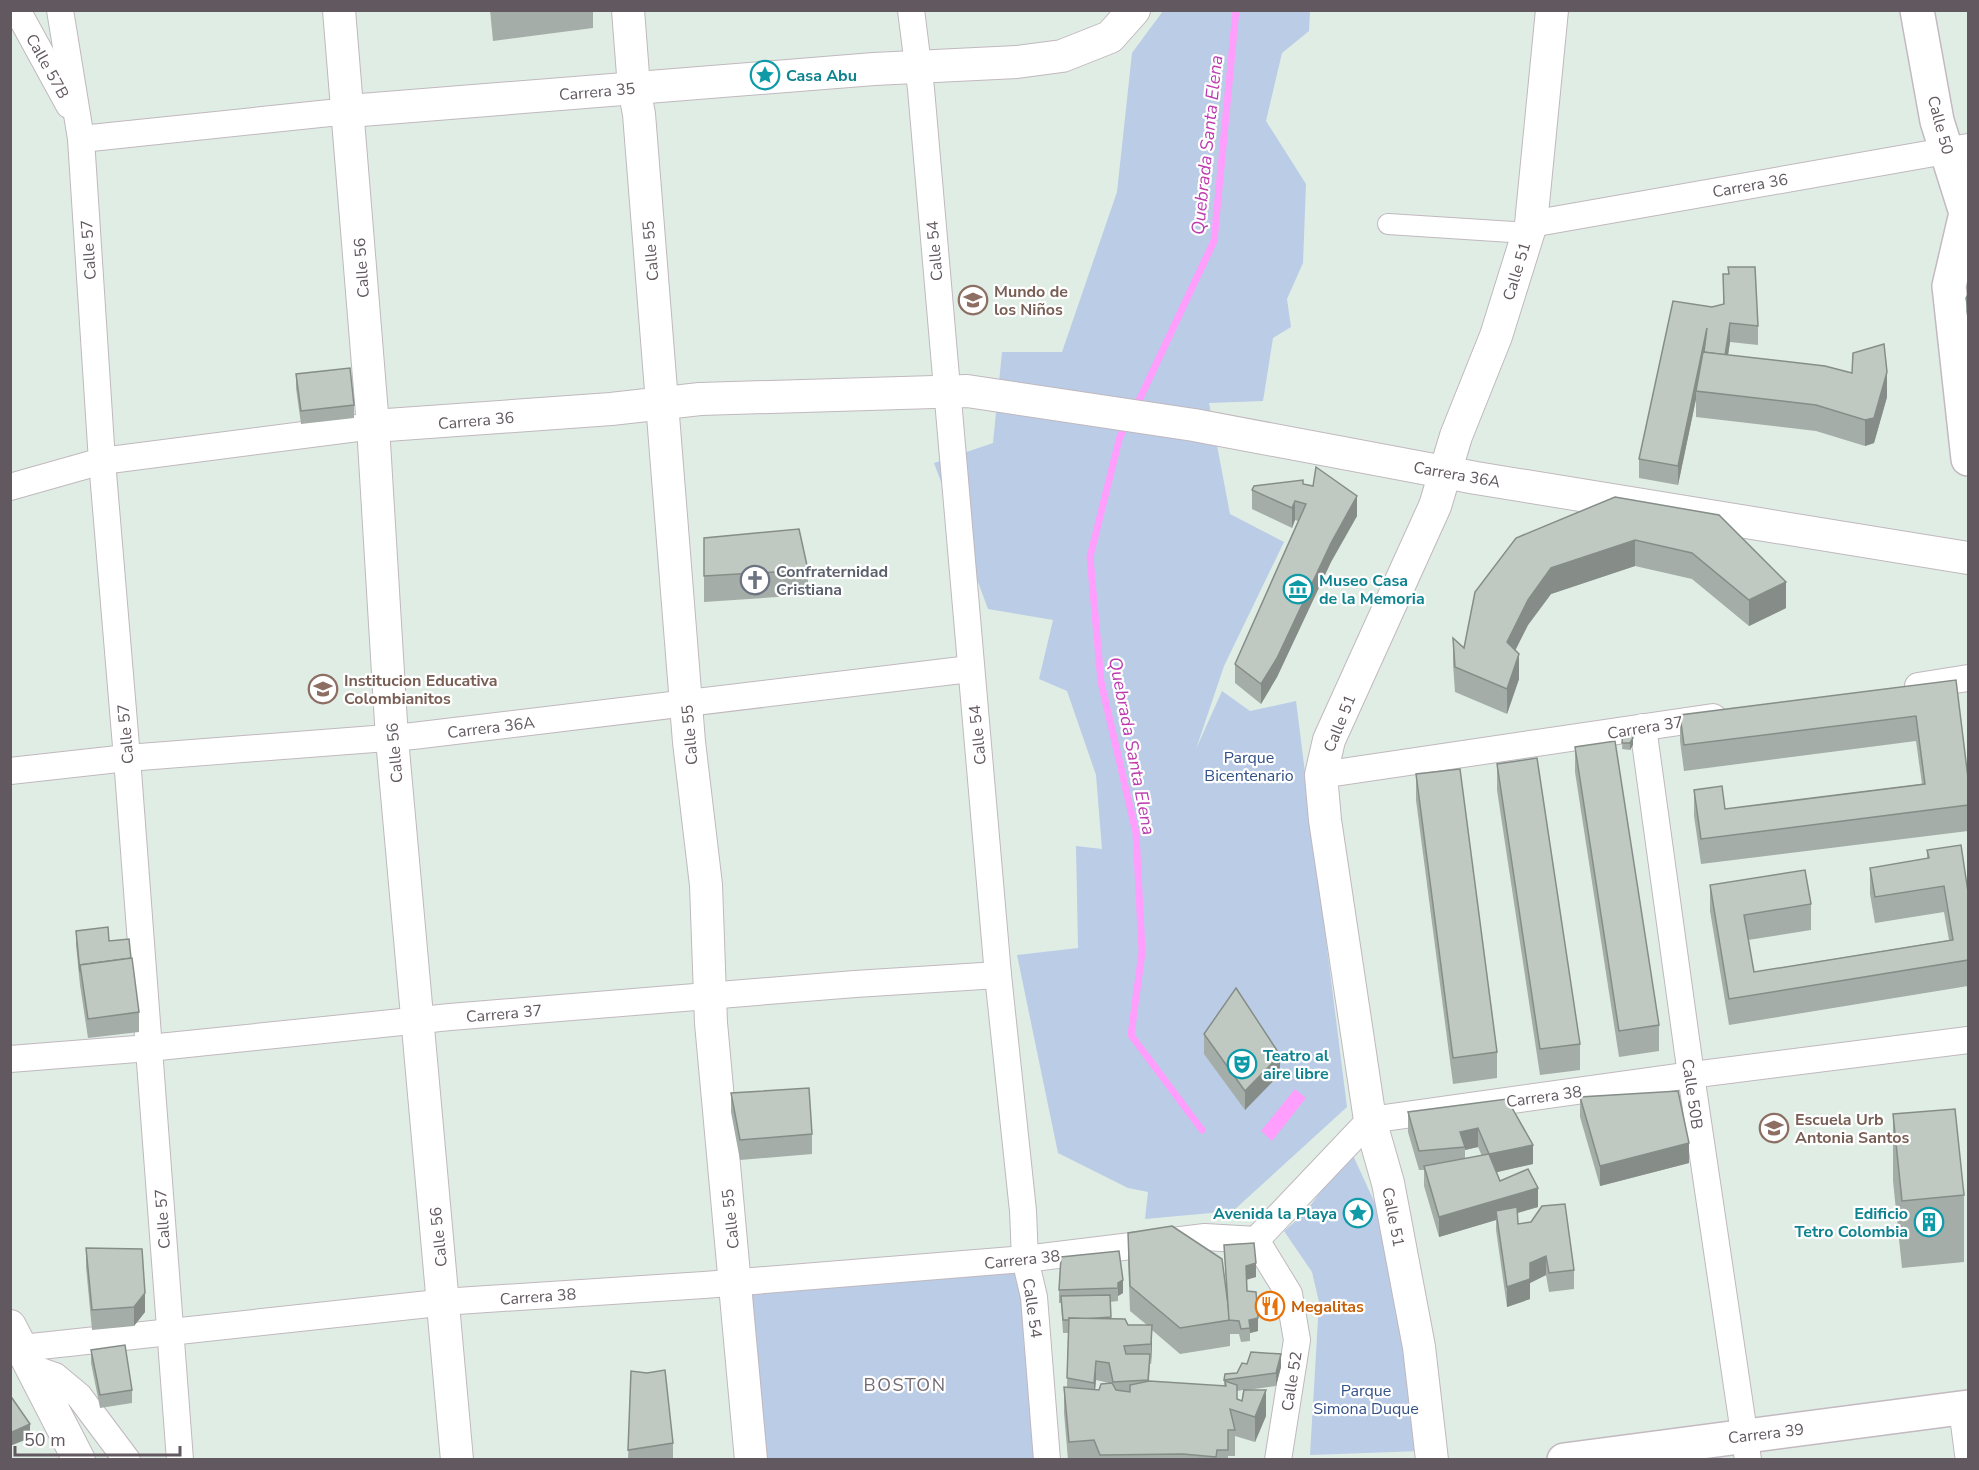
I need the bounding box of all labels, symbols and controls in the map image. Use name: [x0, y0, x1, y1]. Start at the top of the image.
street label: Calle 57B: [20, 30, 74, 103]
water label: Quebrada Santa Elena: [1186, 54, 1228, 236]
place icon: Casa Abu: [749, 59, 781, 91]
place label: Casa Abu: [786, 65, 857, 87]
street label: Carrera 35: [558, 78, 636, 106]
street label: Calle 50: [1922, 93, 1958, 157]
street label: Carrera 36: [1711, 169, 1790, 203]
street label: Calle 57: [76, 219, 102, 281]
street label: Calle 55: [637, 220, 665, 282]
street label: Calle 54: [921, 220, 949, 282]
street label: Calle 56: [349, 237, 375, 299]
street label: Calle 51: [1498, 239, 1536, 303]
place label: Mundo de los Niños: [994, 281, 1068, 321]
school or university icon: Mundo de los Niños: [957, 284, 989, 316]
street label: Carrera 36: [437, 407, 515, 435]
street label: Carrera 36A: [1412, 457, 1502, 494]
place label: Confraternidad Cristiana: [776, 561, 888, 601]
church icon: Confraternidad Cristiana: [739, 564, 771, 596]
place label: Museo Casa de la Memoria: [1319, 570, 1425, 610]
museum icon: Museo Casa de la Memoria: [1282, 573, 1314, 605]
water label: Quebrada Santa Elena: [1103, 655, 1161, 837]
place label: Institucion Educativa Colombianitos: [344, 670, 498, 710]
school or university icon: Institucion Educativa Colombianitos: [307, 673, 339, 705]
street label: Calle 51: [1318, 691, 1361, 755]
street label: Calle 57: [112, 703, 140, 765]
street label: Calle 54: [964, 703, 992, 766]
street label: Calle 55: [676, 704, 704, 766]
street label: Carrera 37: [1606, 711, 1685, 745]
street label: Carrera 36A: [446, 712, 536, 744]
street label: Calle 56: [381, 722, 409, 784]
park label: Parque Bicentenario: [1204, 747, 1294, 787]
street label: Carrera 37: [465, 1000, 543, 1028]
place label: Teatro al aire libre: [1263, 1045, 1329, 1085]
theatre icon: Teatro al aire libre: [1226, 1048, 1258, 1080]
street label: Calle 50B: [1676, 1057, 1708, 1131]
street label: Carrera 38: [1505, 1081, 1583, 1113]
place label: Escuela Urb Antonia Santos: [1795, 1109, 1910, 1149]
school or university icon: Escuela Urb Antonia Santos: [1758, 1112, 1790, 1144]
street label: Calle 51: [1376, 1186, 1410, 1249]
street label: Calle 57: [150, 1188, 176, 1250]
street label: Calle 55: [717, 1188, 745, 1250]
place icon: Avenida la Playa: [1342, 1197, 1374, 1229]
place label: Avenida la Playa: [1213, 1203, 1337, 1225]
place label: Edificio Tetro Colombia: [1795, 1203, 1908, 1243]
street label: Calle 56: [425, 1206, 453, 1268]
building icon: Edificio Tetro Colombia: [1913, 1206, 1945, 1238]
street label: Carrera 38: [983, 1245, 1061, 1275]
street label: Calle 54: [1017, 1277, 1047, 1340]
street label: Carrera 38: [499, 1283, 577, 1311]
restaurant icon: Megalitas: [1254, 1290, 1286, 1322]
place label: Megalitas: [1291, 1296, 1364, 1318]
street label: Calle 52: [1276, 1350, 1308, 1413]
district label: BOSTON: [864, 1373, 946, 1397]
park label: Parque Simona Duque: [1313, 1380, 1419, 1420]
street label: Carrera 39: [1727, 1418, 1805, 1450]
scale bar: [15, 1419, 180, 1457]
text: 50 m: [24, 1428, 66, 1452]

